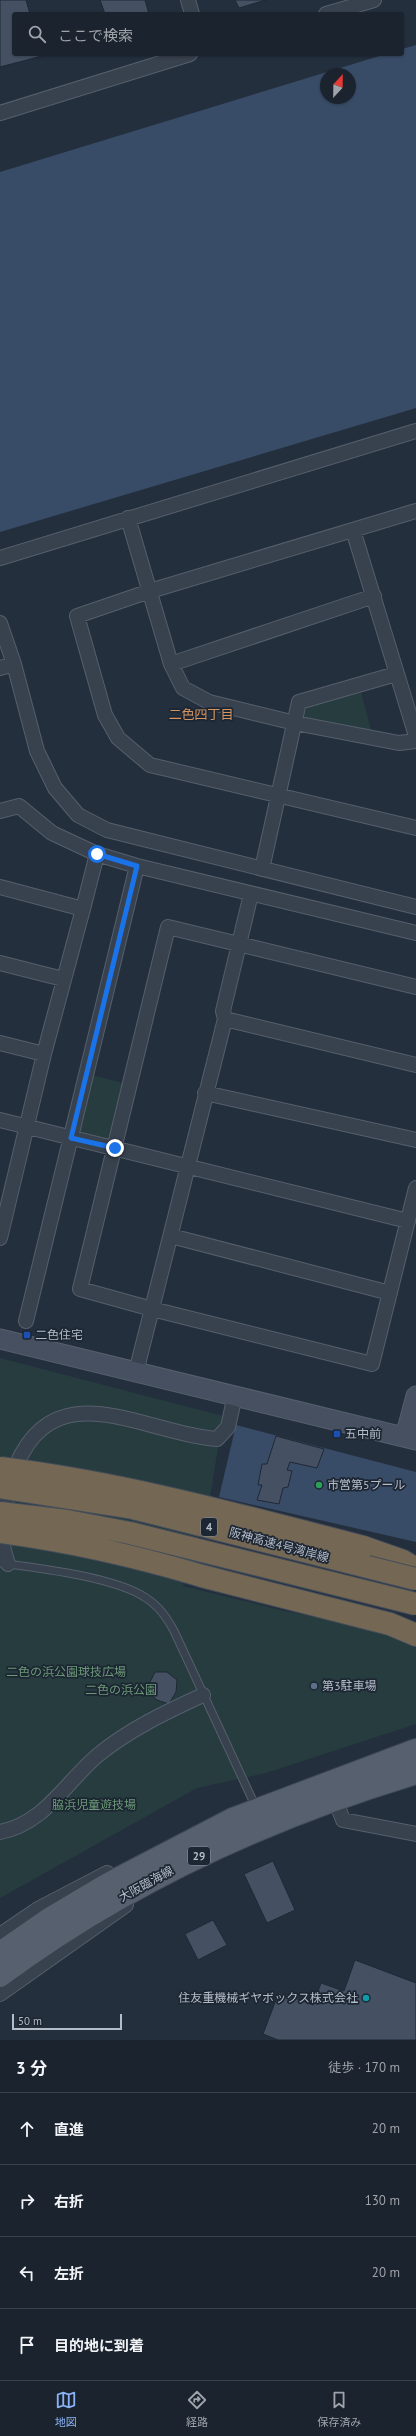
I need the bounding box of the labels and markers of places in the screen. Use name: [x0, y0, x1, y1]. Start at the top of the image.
place label: 二色住宅: [35, 1327, 83, 1342]
marker: 二色住宅: [22, 1330, 32, 1340]
place label: 五中前: [345, 1426, 381, 1441]
marker: 五中前: [332, 1429, 342, 1439]
place label: 市営第5プール: [327, 1477, 406, 1492]
marker: 市営第5プール: [314, 1480, 324, 1490]
place label: 第3駐車場: [322, 1678, 377, 1693]
marker: 第3駐車場: [309, 1681, 319, 1691]
place label: 住友重機械ギヤボックス株式会社: [178, 1990, 358, 2005]
marker: 住友重機械ギヤボックス株式会社: [361, 1993, 371, 2003]

